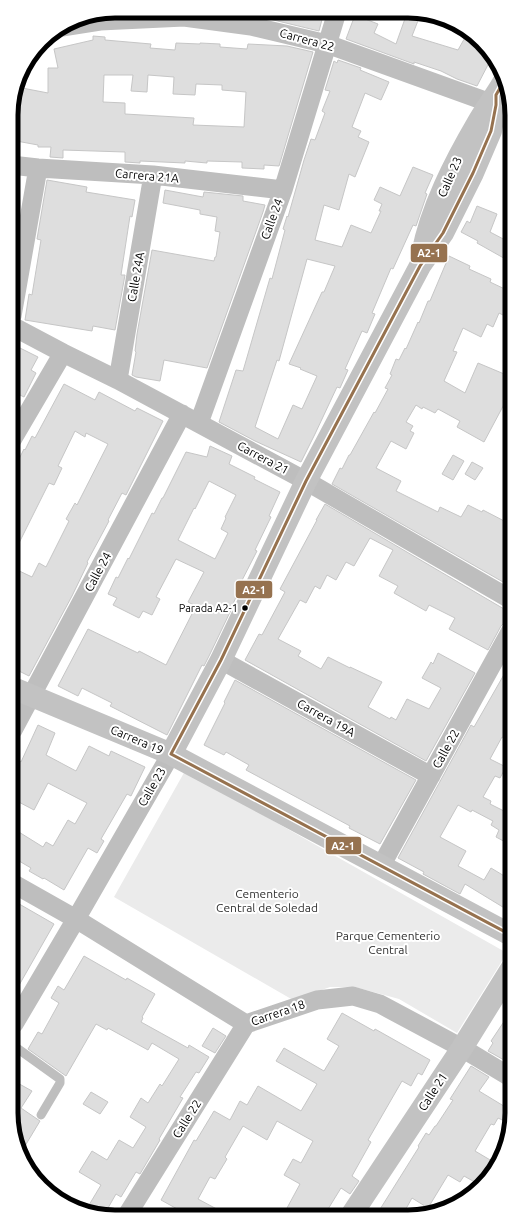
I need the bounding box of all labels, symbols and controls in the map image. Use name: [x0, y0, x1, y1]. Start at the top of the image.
street label: Carrera 22: [278, 26, 336, 53]
street label: Calle 23: [435, 155, 464, 199]
street label: Carrera 21A: [115, 166, 180, 185]
street label: Calle 24: [258, 196, 285, 241]
line badge: A2-1: [410, 243, 448, 263]
text: A2-1: [417, 247, 441, 259]
street label: Calle 24A: [125, 251, 146, 303]
street label: Carrera 21: [235, 439, 291, 476]
street label: Calle 24: [82, 550, 113, 594]
line badge: A2-1: [235, 580, 273, 599]
text: A2-1: [242, 584, 266, 596]
place label: Parada A2-1: [179, 602, 238, 614]
marker: Parada A2-1: [240, 603, 250, 613]
street label: Carrera 19A: [295, 696, 358, 739]
street label: Carrera 19: [109, 723, 166, 757]
street label: Calle 22: [430, 727, 462, 771]
street label: Calle 23: [135, 765, 168, 809]
line badge: A2-1: [325, 836, 362, 855]
text: A2-1: [331, 840, 355, 852]
park label: Cementerio Central de Soledad: [216, 887, 318, 914]
park label: Parque Cementerio Central: [336, 929, 440, 956]
street label: Carrera 18: [249, 997, 307, 1028]
street label: Calle 21: [415, 1070, 450, 1113]
street label: Calle 22: [170, 1097, 203, 1140]

